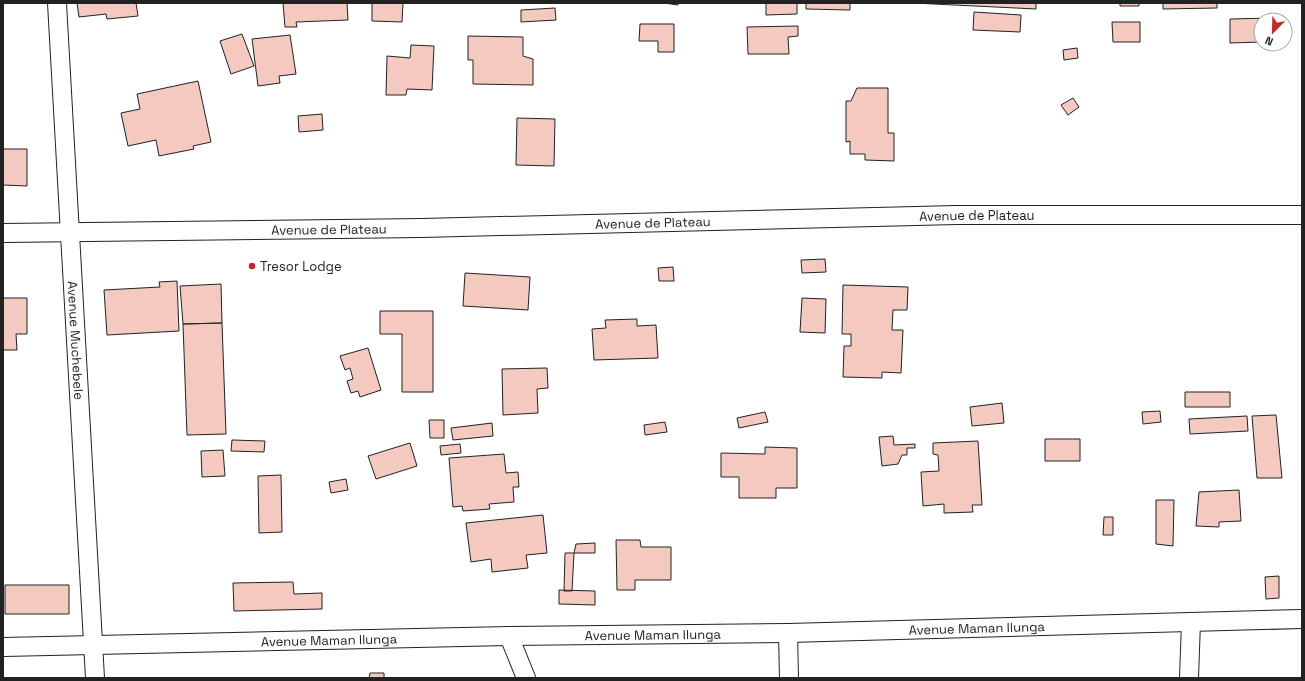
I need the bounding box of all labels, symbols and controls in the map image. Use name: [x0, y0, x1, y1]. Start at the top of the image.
north arrow: [1253, 12, 1293, 52]
text: N: [1263, 33, 1275, 49]
street label: Avenue de Plateau: [919, 206, 1035, 224]
street label: Avenue de Plateau: [595, 212, 711, 232]
street label: Avenue de Plateau: [271, 220, 387, 238]
place label: Tresor Lodge: [260, 258, 342, 275]
marker: Tresor Lodge: [247, 261, 257, 271]
street label: Avenue Muchebele: [64, 281, 88, 400]
street label: Avenue Maman Ilunga: [908, 617, 1046, 638]
street label: Avenue Maman Ilunga: [585, 625, 722, 644]
street label: Avenue Maman Ilunga: [261, 630, 398, 650]

